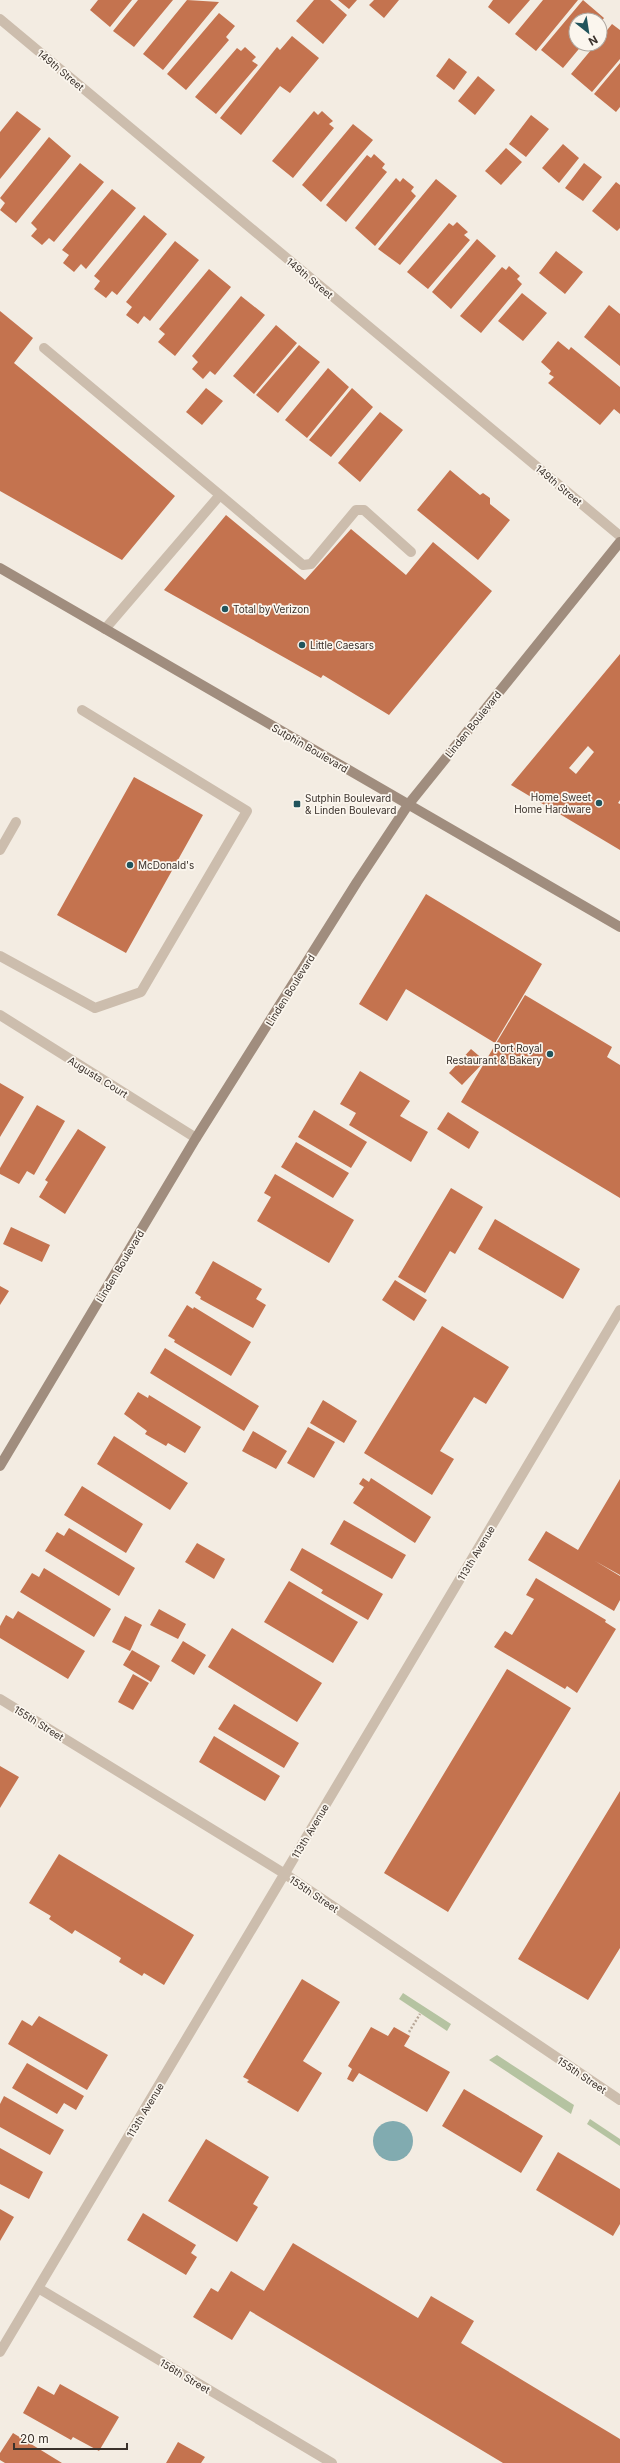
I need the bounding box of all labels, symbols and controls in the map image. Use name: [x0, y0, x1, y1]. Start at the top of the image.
north arrow: [568, 12, 608, 52]
text: N: [586, 33, 600, 49]
street label: 149th Street: [35, 47, 87, 93]
street label: 149th Street: [284, 255, 336, 301]
street label: 149th Street: [533, 462, 585, 508]
place label: Total by Verizon: [233, 603, 309, 615]
marker: Total by Verizon: [220, 604, 230, 614]
place label: Little Caesars: [310, 639, 374, 651]
marker: Little Caesars: [297, 640, 307, 650]
street label: Linden Boulevard: [443, 688, 503, 760]
street label: Sutphin Boulevard: [270, 721, 350, 775]
place label: Home Sweet Home Hardware: [514, 791, 592, 815]
place label: Sutphin Boulevard & Linden Boulevard: [305, 792, 396, 816]
marker: Home Sweet Home Hardware: [594, 798, 604, 808]
marker: Sutphin Boulevard & Linden Boulevard: [292, 799, 302, 809]
place label: McDonald's: [138, 859, 194, 871]
marker: McDonald's: [125, 860, 135, 870]
street label: Linden Boulevard: [263, 952, 317, 1028]
place label: Port Royal Restaurant & Bakery: [446, 1042, 542, 1066]
marker: Port Royal Restaurant & Bakery: [545, 1049, 555, 1059]
street label: Augusta Court: [66, 1054, 131, 1101]
street label: Linden Boulevard: [94, 1228, 146, 1304]
street label: 113th Avenue: [455, 1523, 497, 1582]
street label: 155th Street: [12, 1703, 67, 1743]
street label: 113th Avenue: [289, 1801, 331, 1860]
street label: 155th Street: [287, 1873, 341, 1915]
street label: 155th Street: [555, 2054, 609, 2096]
street label: 113th Avenue: [124, 2080, 166, 2139]
street label: 156th Street: [158, 2356, 213, 2396]
scale bar: [14, 2425, 127, 2451]
text: 20 m: [20, 2431, 49, 2446]

